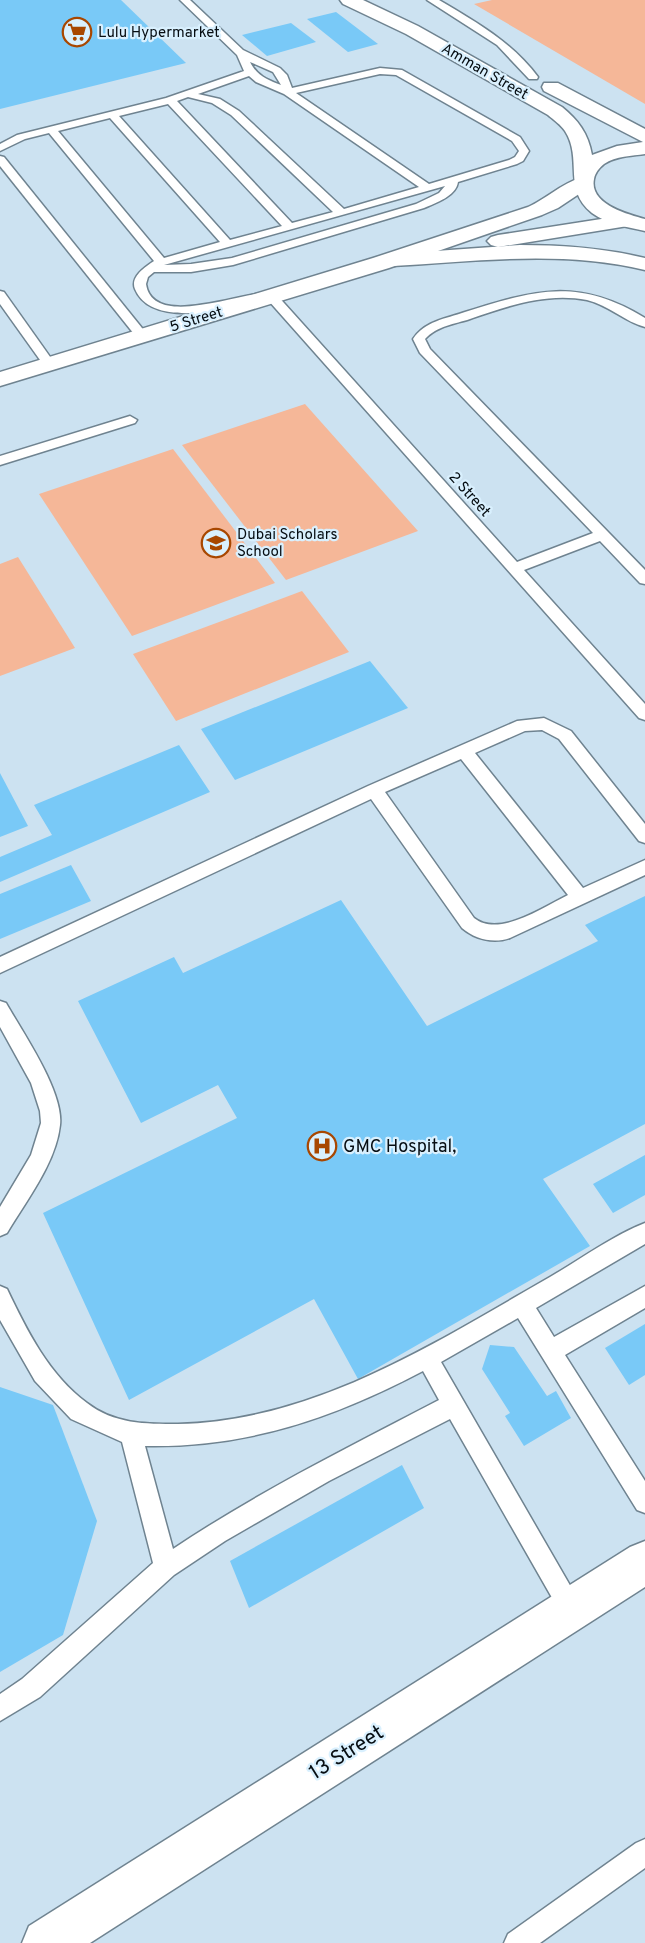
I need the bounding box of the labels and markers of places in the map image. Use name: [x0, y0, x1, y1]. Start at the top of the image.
supermarket icon: Lulu Hypermarket: [61, 16, 93, 48]
place label: Lulu Hypermarket: [98, 24, 220, 43]
place label: Dubai Scholars School: [237, 526, 338, 562]
school or university icon: Dubai Scholars School: [200, 527, 232, 559]
hospital icon: GMC Hospital,: [306, 1130, 338, 1162]
place label: GMC Hospital,: [343, 1136, 456, 1159]

